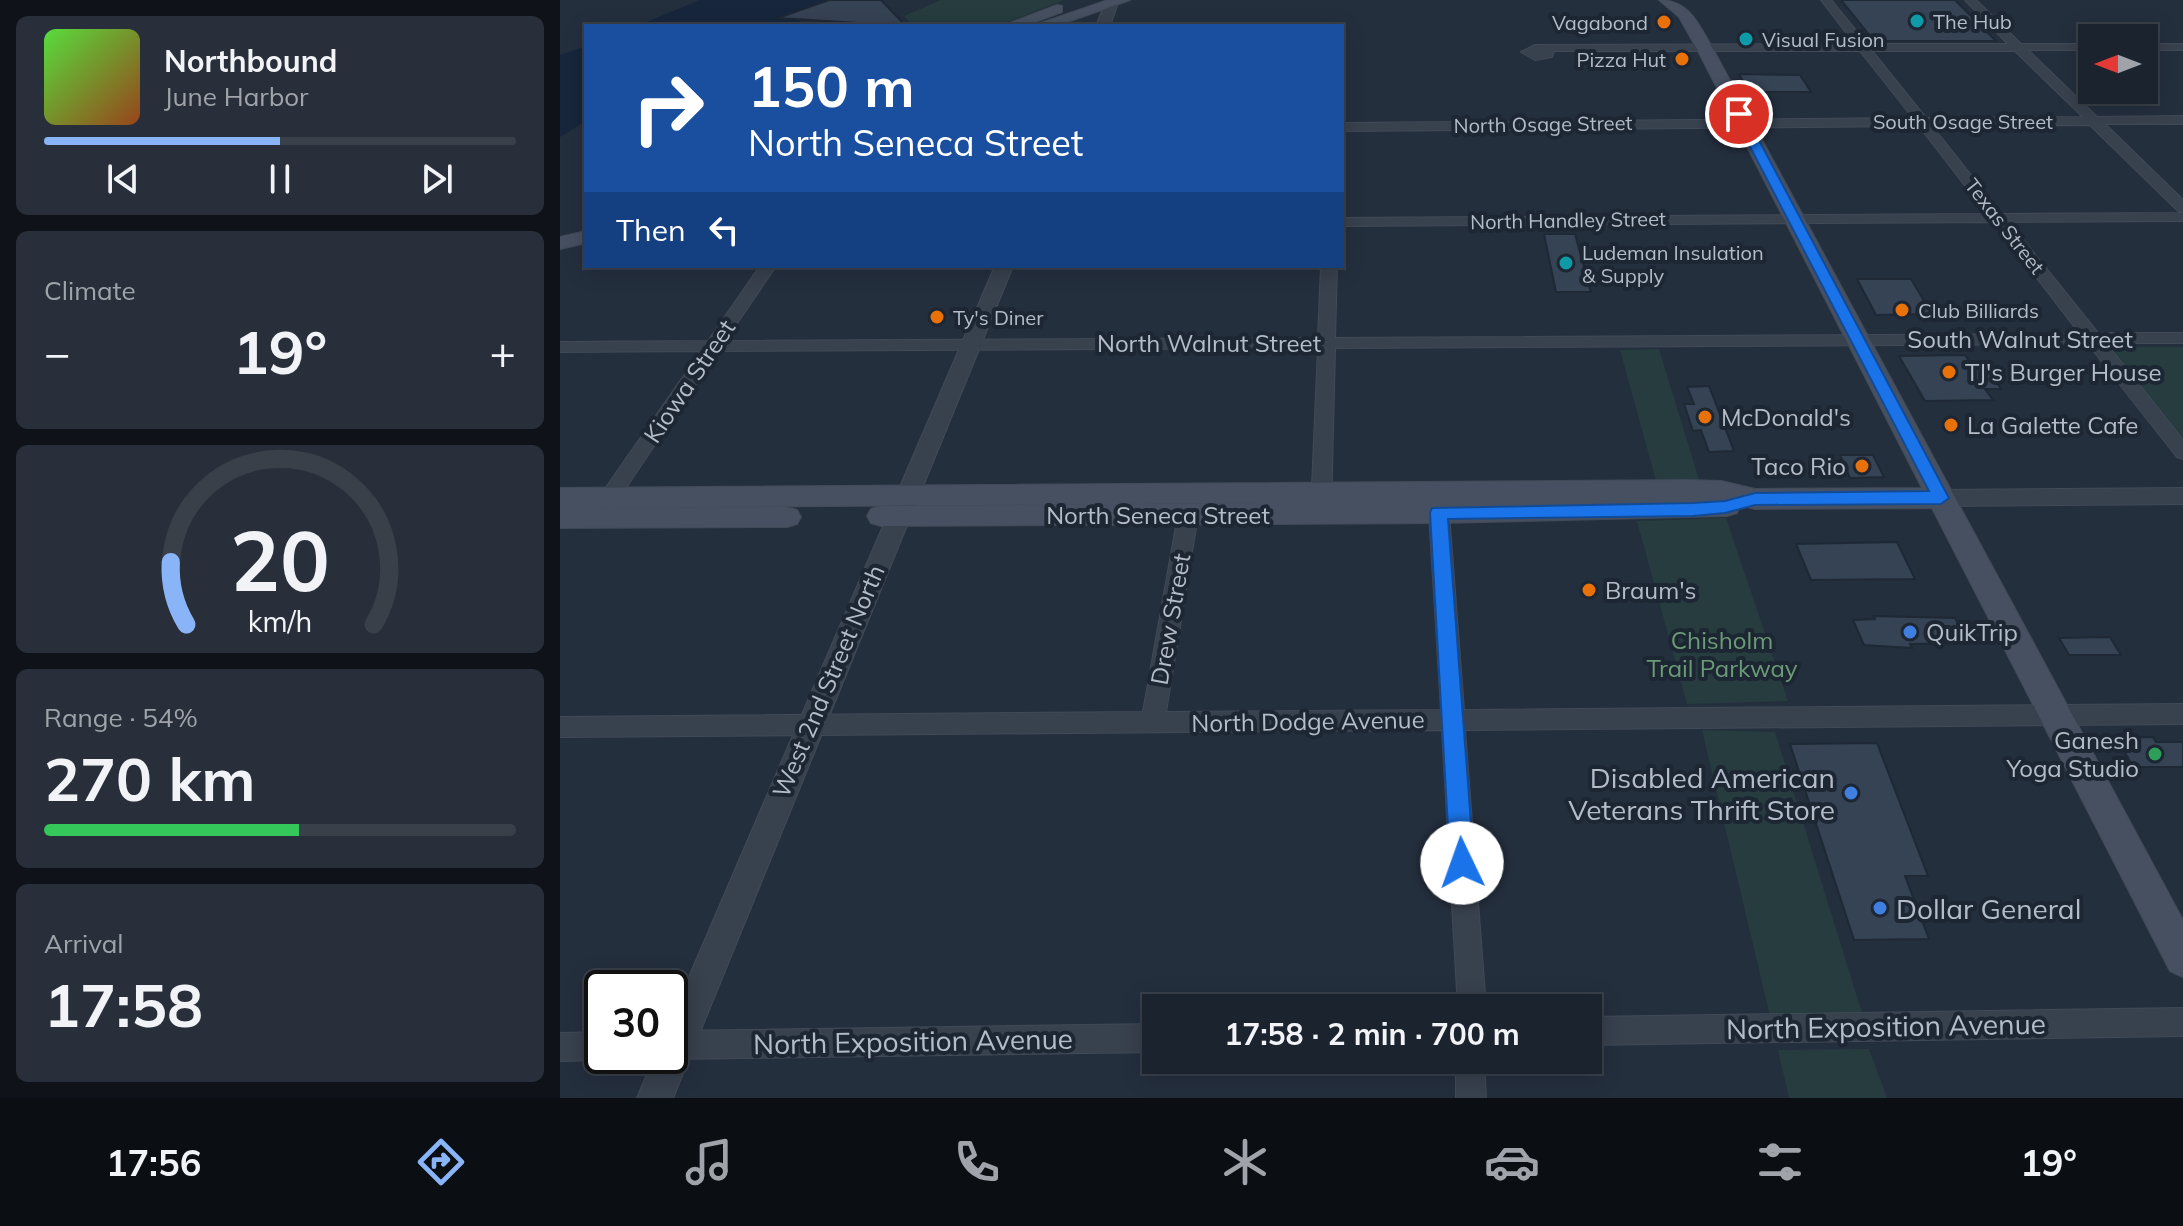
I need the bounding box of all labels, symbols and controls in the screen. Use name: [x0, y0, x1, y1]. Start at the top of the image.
place label: The Hub: [1933, 9, 2012, 34]
place label: Vagabond: [1552, 10, 1648, 35]
marker: The Hub: [1908, 12, 1926, 30]
marker: Vagabond: [1655, 13, 1673, 31]
north arrow: [2078, 24, 2158, 104]
map controls: [2078, 24, 2158, 104]
place label: Visual Fusion: [1762, 27, 1885, 52]
marker: Visual Fusion: [1737, 30, 1755, 48]
text: Northbound: [164, 42, 337, 80]
place label: Pizza Hut: [1576, 47, 1666, 72]
marker: Pizza Hut: [1673, 50, 1691, 68]
text: 150 m: [748, 51, 915, 121]
icon: right: [616, 56, 720, 160]
text: June Harbor: [164, 80, 309, 113]
pin: [1705, 80, 1773, 148]
icon: arrive: [1717, 92, 1761, 136]
street label: South Osage Street: [1873, 109, 2053, 134]
street label: North Osage Street: [1453, 110, 1633, 138]
text: North Seneca Street: [748, 120, 1083, 165]
icon: previous: [101, 157, 145, 201]
icon: pause: [258, 157, 302, 201]
icon: next: [415, 157, 459, 201]
street label: Texas Street: [1960, 173, 2050, 279]
street label: North Handley Street: [1470, 206, 1666, 234]
icon: left: [702, 208, 746, 252]
text: Then: [616, 211, 686, 249]
place label: Ludeman Insulation & Supply: [1582, 240, 1764, 288]
marker: Ludeman Insulation & Supply: [1557, 254, 1575, 272]
text: Climate: [44, 274, 136, 307]
place label: Club Billiards: [1918, 298, 2039, 323]
marker: Club Billiards: [1893, 301, 1911, 319]
place label: Ty's Diner: [953, 305, 1044, 330]
marker: Ty's Diner: [928, 308, 946, 326]
text: 19°: [233, 314, 327, 389]
street label: Kiowa Street: [637, 314, 741, 448]
street label: South Walnut Street: [1907, 324, 2133, 354]
text: −: [44, 325, 70, 380]
text: +: [490, 325, 516, 380]
street label: North Walnut Street: [1097, 328, 1321, 358]
place label: TJ's Burger House: [1965, 357, 2162, 387]
marker: TJ's Burger House: [1940, 363, 1958, 381]
place label: McDonald's: [1721, 402, 1851, 432]
marker: McDonald's: [1696, 408, 1714, 426]
place label: La Galette Cafe: [1967, 410, 2138, 440]
marker: La Galette Cafe: [1942, 416, 1960, 434]
place label: Taco Rio: [1751, 451, 1846, 481]
marker: Taco Rio: [1853, 457, 1871, 475]
street label: North Seneca Street: [1046, 500, 1270, 530]
text: 20: [230, 507, 330, 612]
street label: Drew Street: [1144, 551, 1196, 687]
street label: West 2nd Street North: [765, 560, 891, 802]
place label: Braum's: [1605, 575, 1696, 605]
marker: Braum's: [1580, 581, 1598, 599]
text: km/h: [248, 603, 312, 639]
place label: QuikTrip: [1926, 617, 2018, 647]
marker: QuikTrip: [1901, 623, 1919, 641]
park label: Chisholm Trail Parkway: [1646, 625, 1798, 683]
text: Range · 54%: [44, 701, 198, 734]
street label: North Dodge Avenue: [1191, 704, 1425, 738]
place label: Ganesh Yoga Studio: [2006, 725, 2139, 783]
text: 270 km: [44, 741, 256, 816]
marker: Ganesh Yoga Studio: [2146, 745, 2164, 763]
place label: Disabled American Veterans Thrift Store: [1568, 760, 1835, 827]
marker: Disabled American Veterans Thrift Store: [1842, 784, 1860, 802]
position arrow: [1420, 821, 1504, 905]
place label: Dollar General: [1896, 891, 2081, 926]
marker: Dollar General: [1871, 899, 1889, 917]
text: Arrival: [44, 927, 124, 960]
text: 17:58: [44, 967, 203, 1042]
speed limit sign: 30: [584, 970, 688, 1074]
street label: North Exposition Avenue: [1726, 1006, 2046, 1046]
text: 17:58 · 2 min · 700 m: [1224, 1015, 1520, 1053]
street label: North Exposition Avenue: [753, 1021, 1073, 1061]
icon: directions: [413, 1134, 469, 1190]
icon: music: [681, 1134, 737, 1190]
icon: phone: [949, 1134, 1005, 1190]
icon: climate: [1217, 1134, 1273, 1190]
icon: car: [1484, 1134, 1540, 1190]
icon: filters: [1752, 1134, 1808, 1190]
text: 17:56: [106, 1140, 201, 1185]
text: 19°: [2020, 1140, 2077, 1185]

